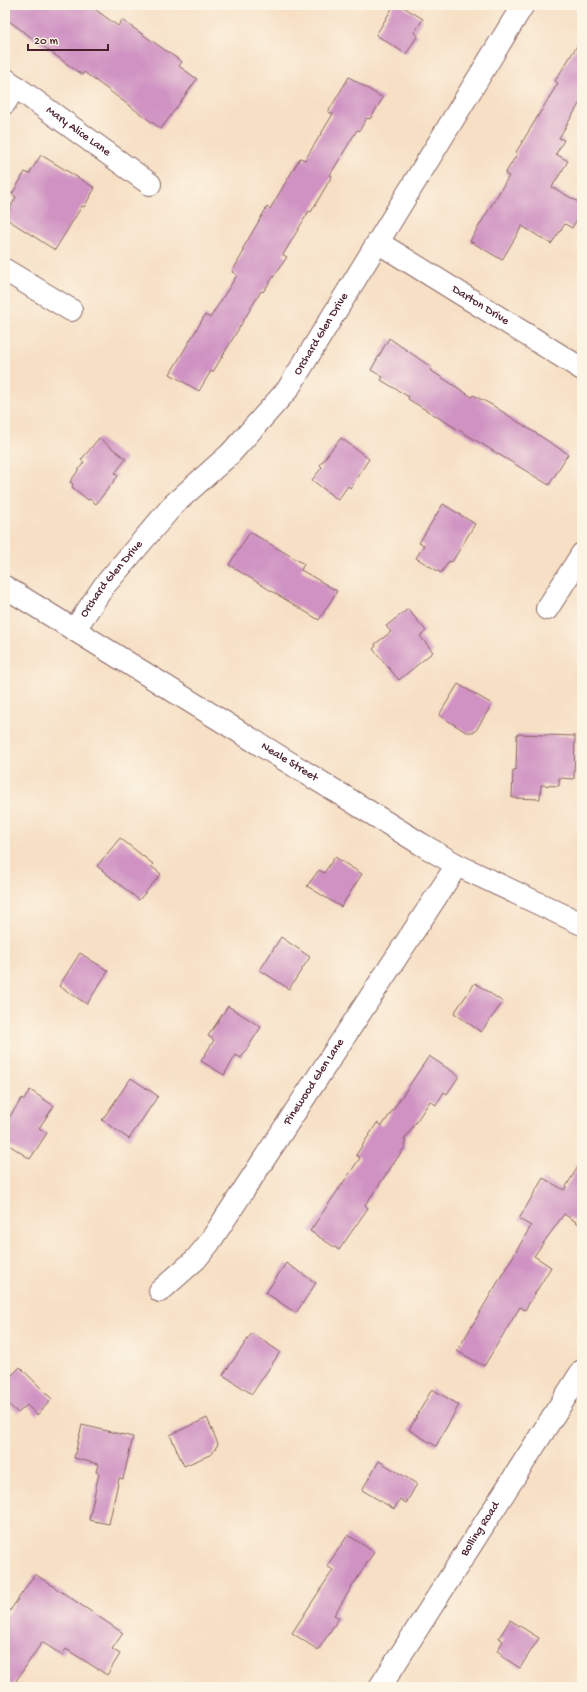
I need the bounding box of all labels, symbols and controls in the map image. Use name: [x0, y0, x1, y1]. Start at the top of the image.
scale bar: [28, 26, 108, 52]
text: 20 m: [34, 35, 59, 49]
street label: Mary Alice Lane: [43, 104, 114, 160]
street label: Darton Drive: [448, 282, 512, 329]
street label: Orchard Glen Drive: [291, 290, 352, 378]
street label: Orchard Glen Drive: [78, 537, 147, 620]
street label: Neale Street: [258, 740, 321, 786]
street label: Pinewood Glen Lane: [280, 1036, 348, 1129]
street label: Bolling Road: [458, 1499, 504, 1560]

